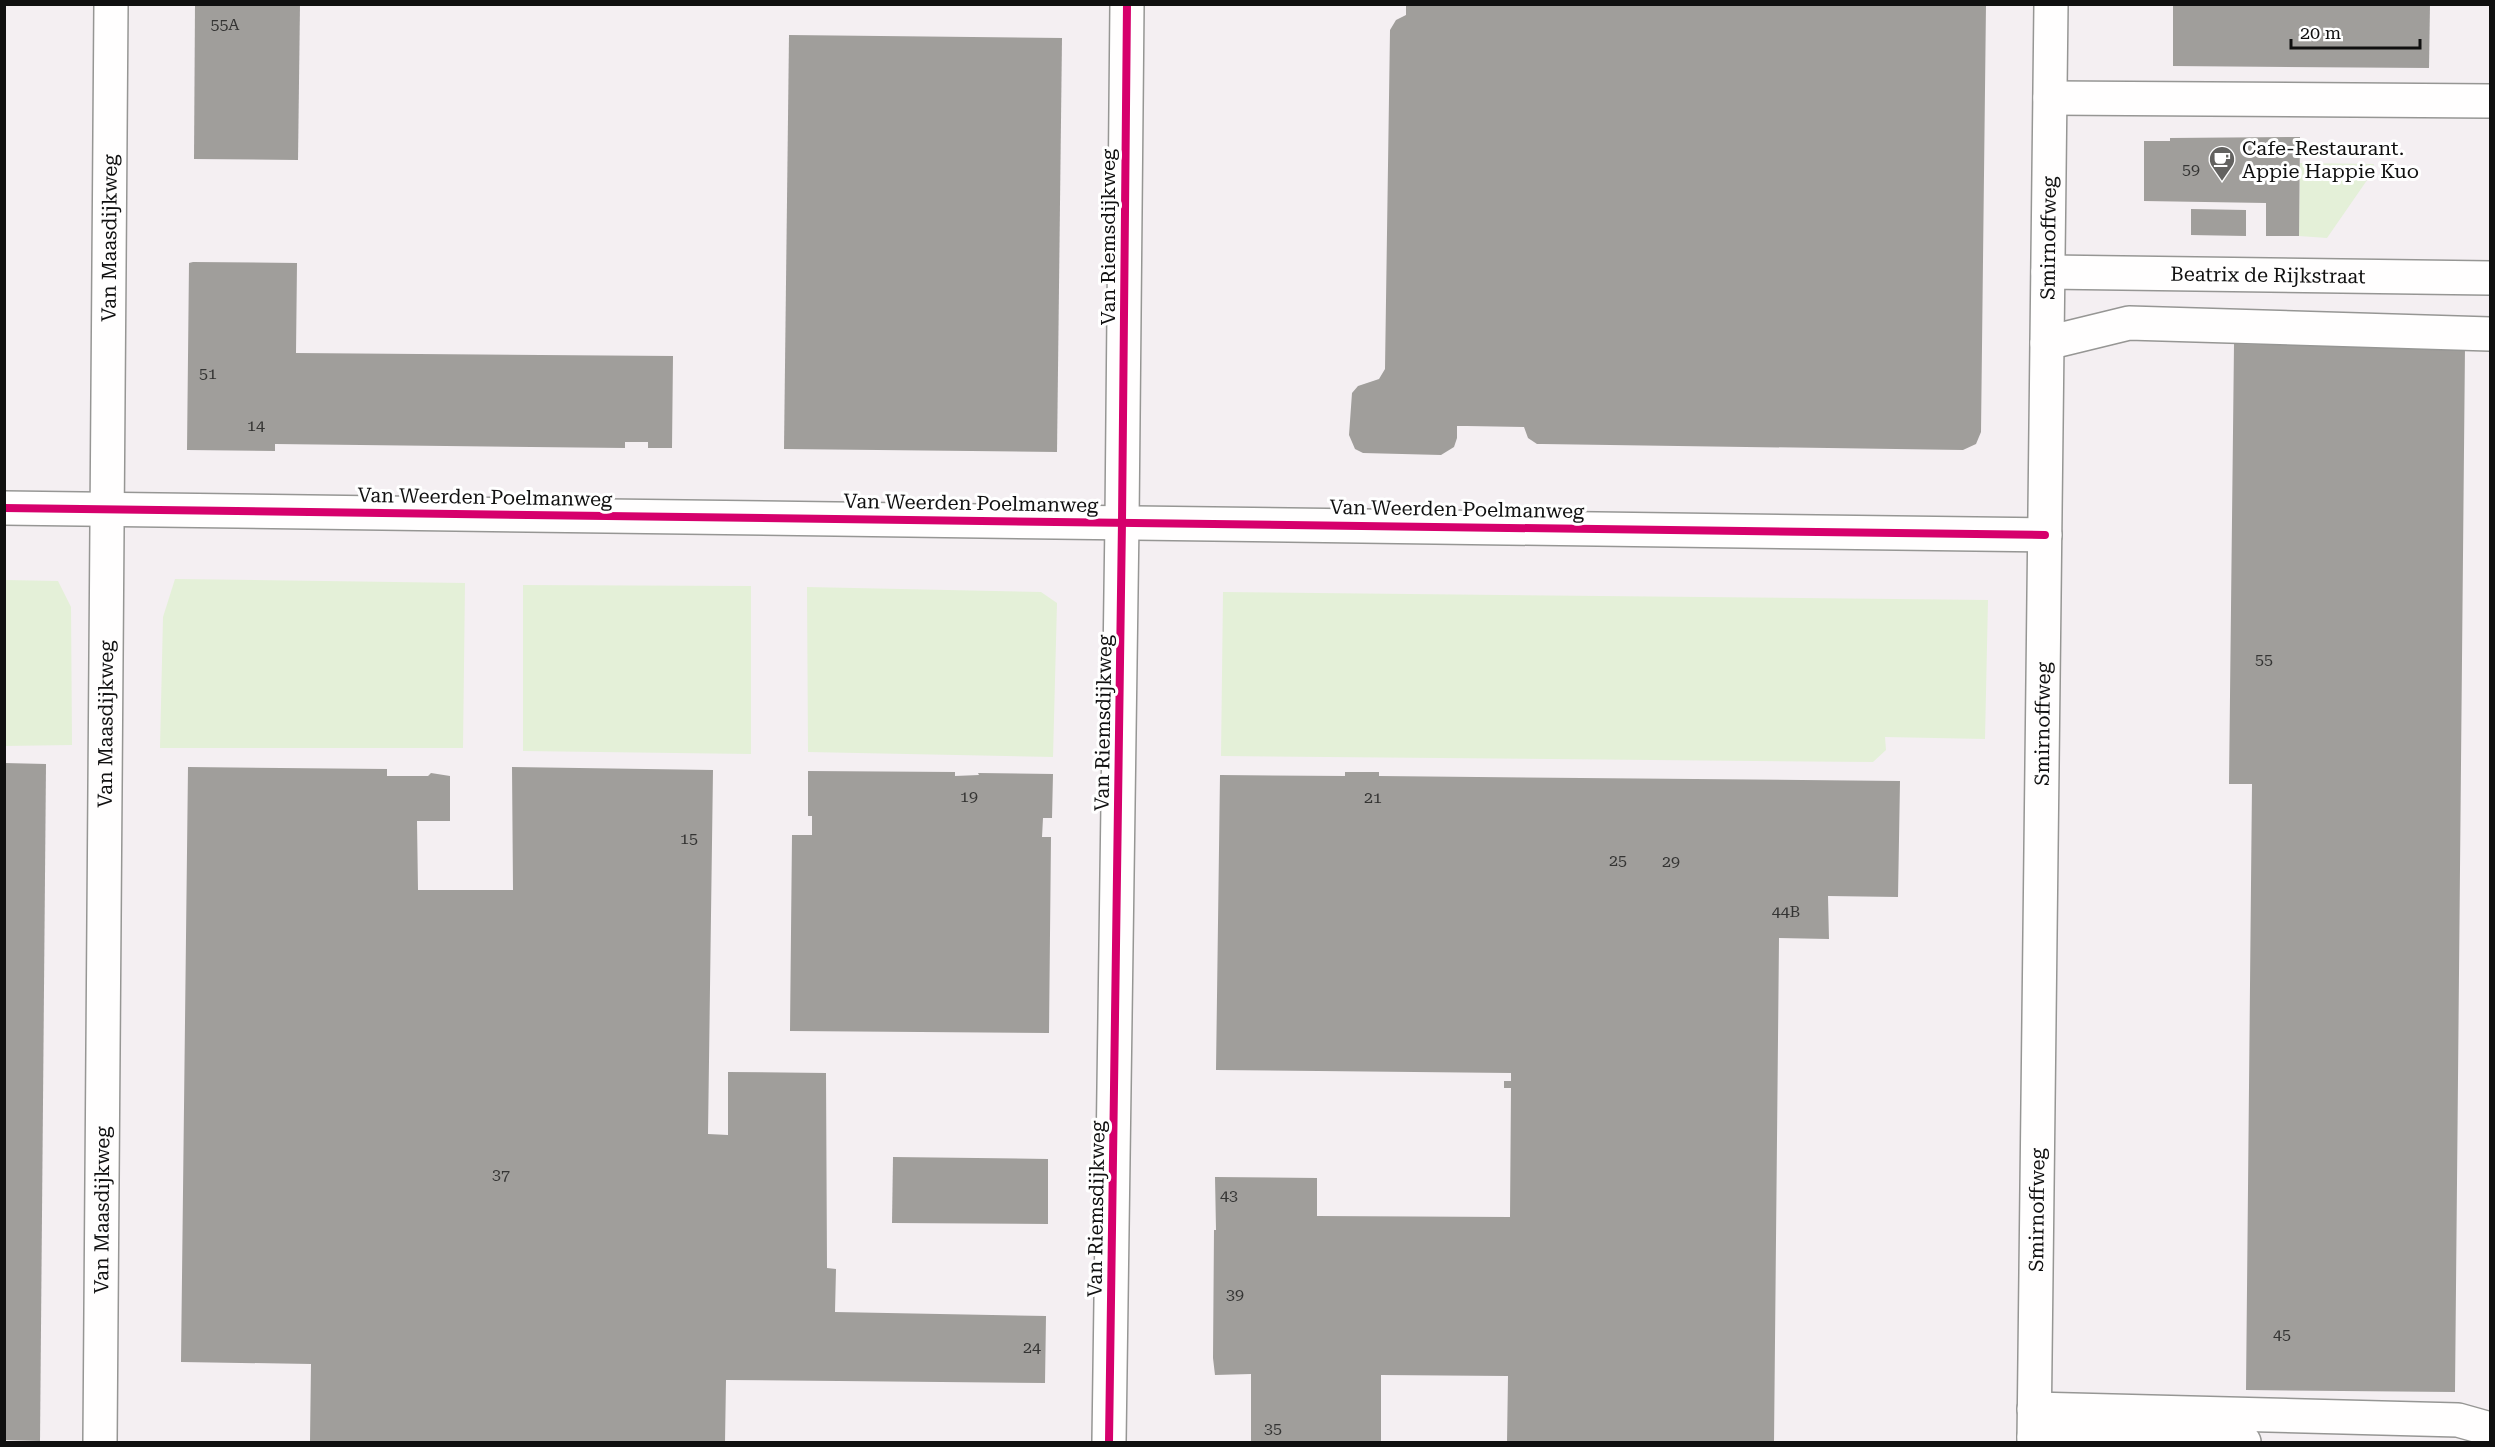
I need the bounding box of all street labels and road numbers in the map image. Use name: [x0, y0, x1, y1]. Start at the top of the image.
street label: Van Riemsdijkweg: [1096, 148, 1120, 325]
street label: Van Maasdijkweg: [97, 154, 122, 322]
street label: Smirnoffweg: [2036, 175, 2061, 300]
street label: Beatrix de Rijkstraat: [2170, 262, 2366, 288]
street label: Van Weerden Poelmanweg: [358, 483, 613, 511]
street label: Van Weerden Poelmanweg: [844, 489, 1099, 517]
street label: Van Weerden Poelmanweg: [1330, 495, 1585, 523]
street label: Van Riemsdijkweg: [1089, 634, 1117, 811]
street label: Van Maasdijkweg: [93, 640, 118, 808]
street label: Smirnoffweg: [2030, 661, 2055, 786]
street label: Van Riemsdijkweg: [1082, 1120, 1110, 1297]
street label: Van Maasdijkweg: [89, 1126, 114, 1294]
street label: Smirnoffweg: [2024, 1147, 2049, 1272]

